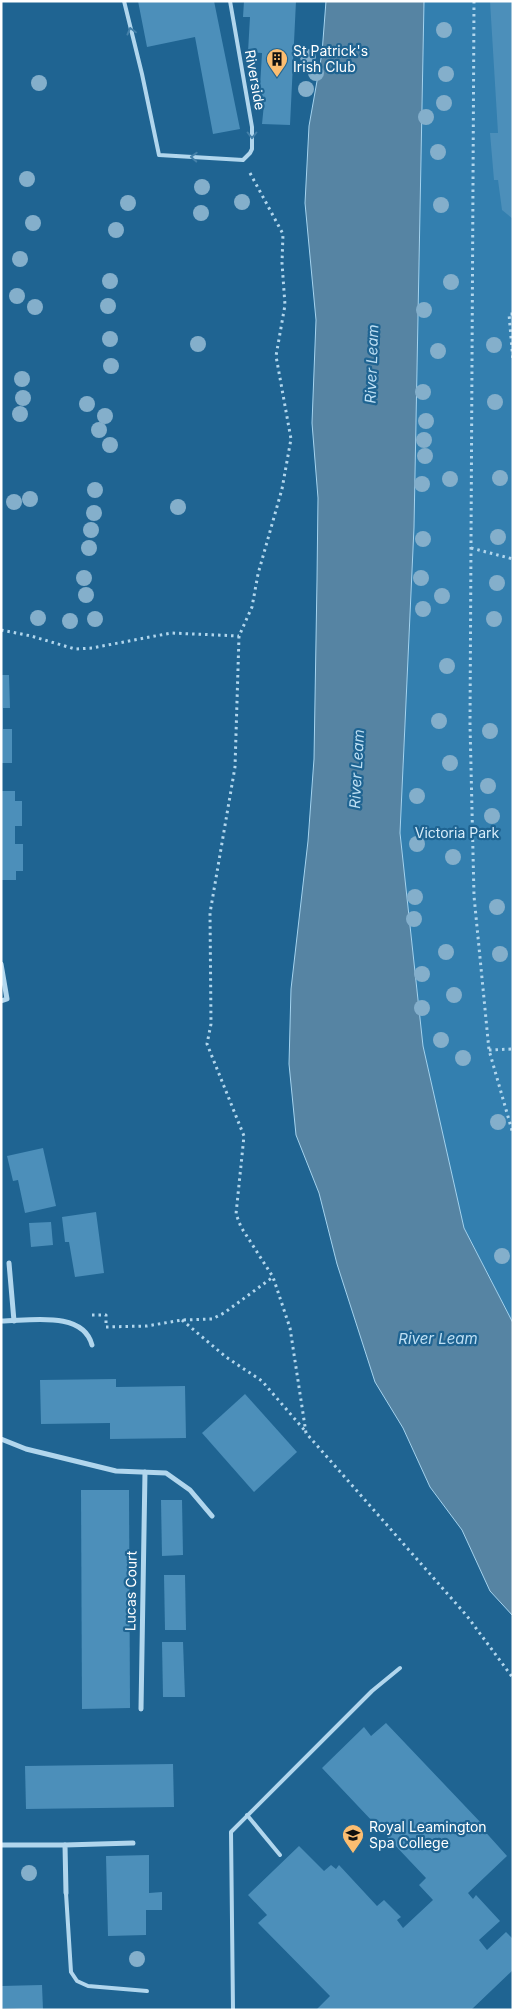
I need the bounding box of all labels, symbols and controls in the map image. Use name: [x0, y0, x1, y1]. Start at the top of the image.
one-way arrow: [126, 26, 137, 35]
place label: St Patrick's Irish Club: [293, 42, 368, 75]
building icon: St Patrick's Irish Club: [265, 47, 289, 78]
street label: Riverside: [242, 48, 269, 111]
one-way arrow: [247, 132, 257, 140]
one-way arrow: [190, 151, 198, 162]
water label: River Leam: [361, 324, 382, 404]
water label: River Leam: [345, 729, 368, 809]
park label: Victoria Park: [415, 824, 500, 841]
water label: River Leam: [398, 1329, 478, 1348]
street label: Lucas Court: [121, 1550, 140, 1631]
place label: Royal Leamington Spa College: [369, 1818, 487, 1851]
school or university icon: Royal Leamington Spa College: [341, 1823, 365, 1854]

